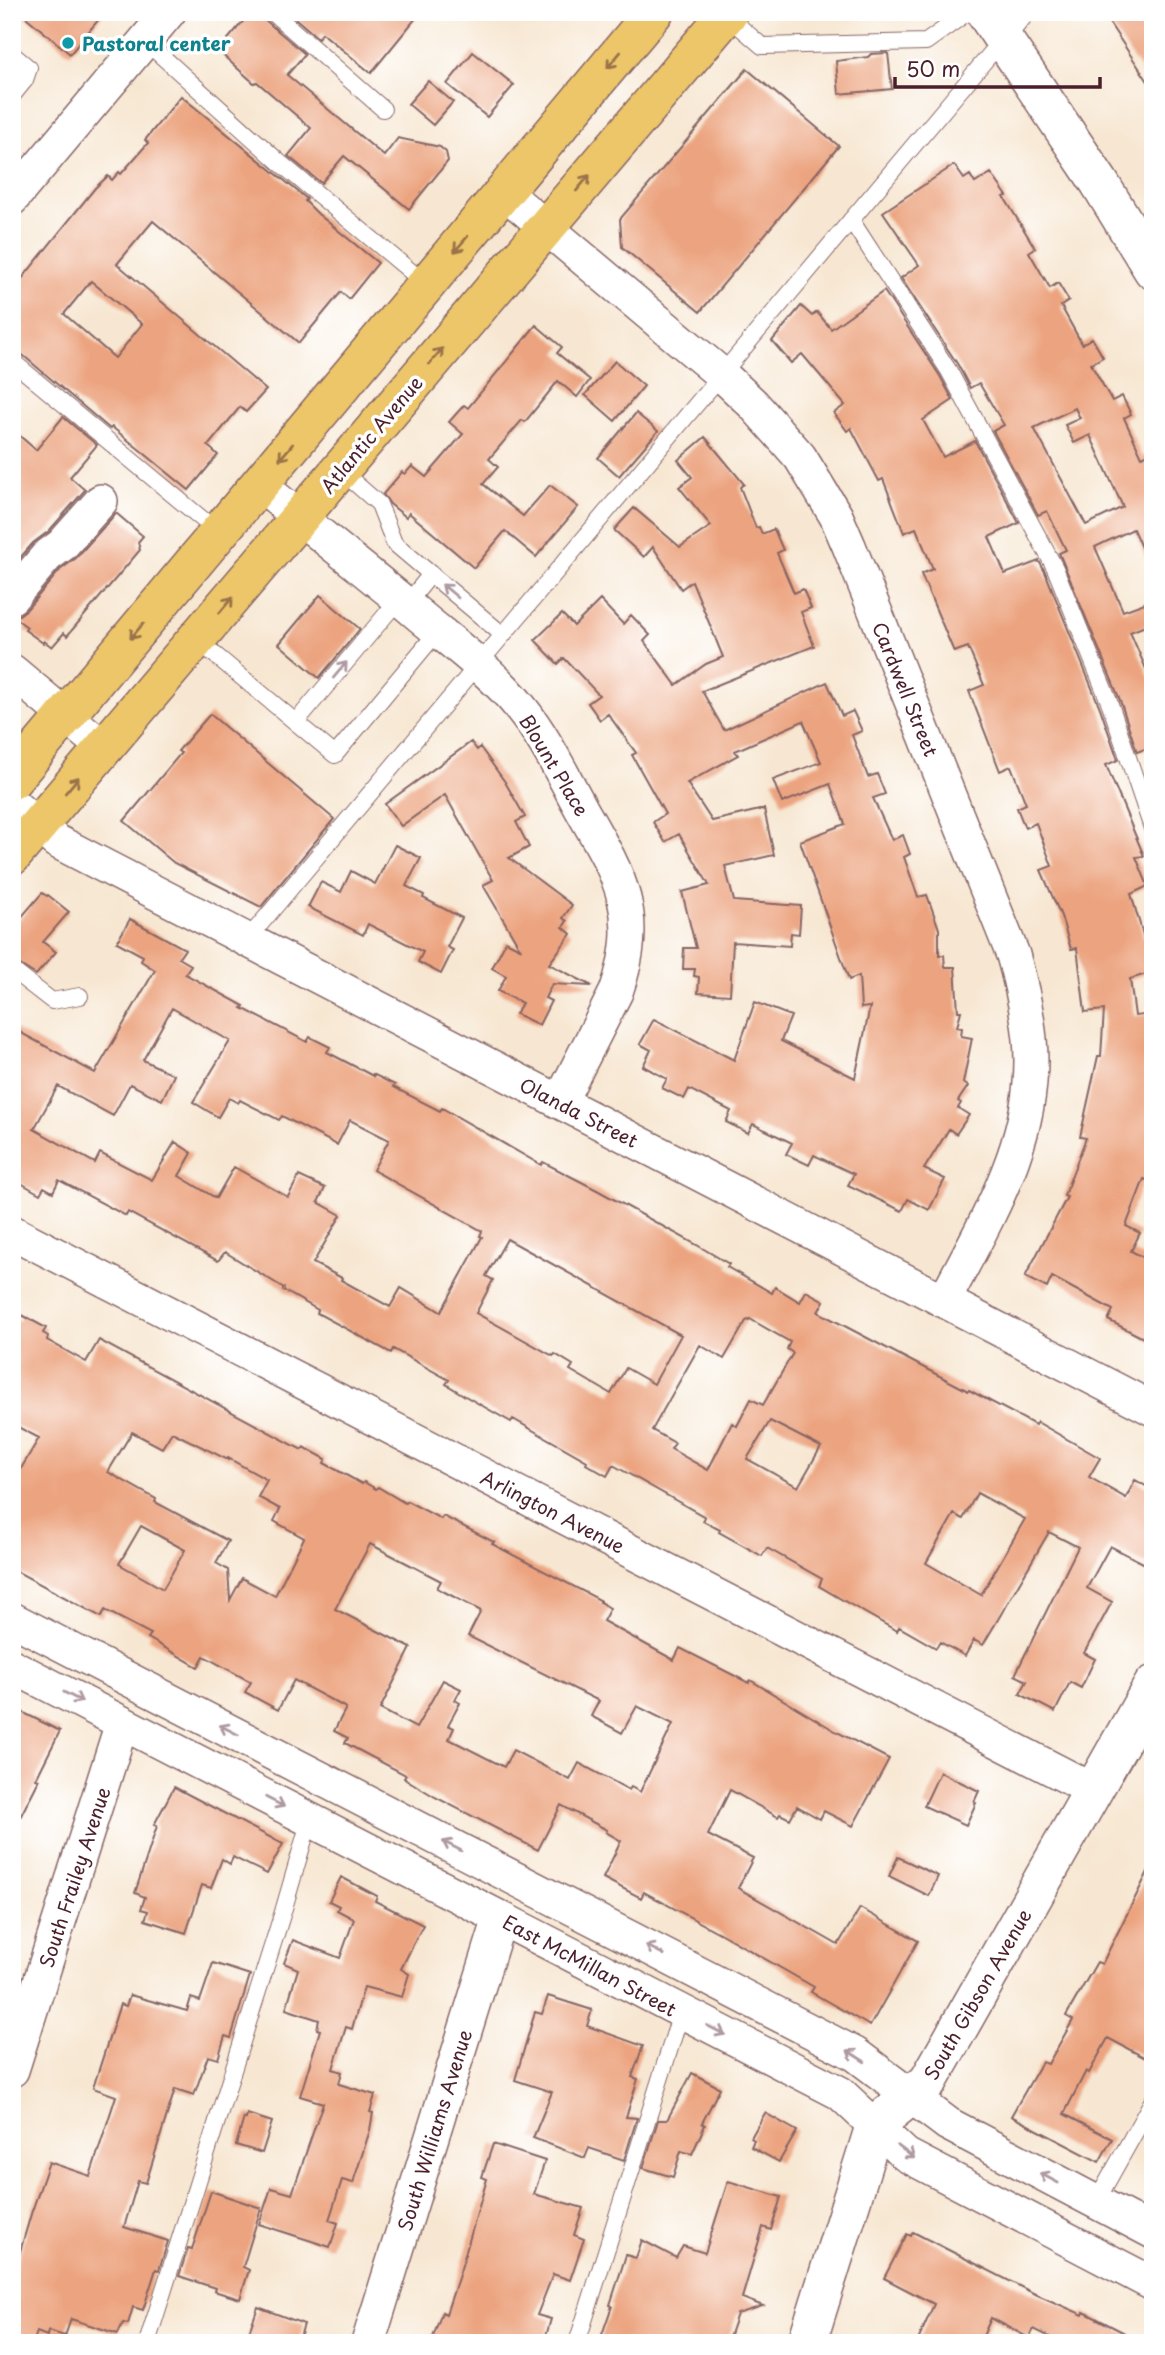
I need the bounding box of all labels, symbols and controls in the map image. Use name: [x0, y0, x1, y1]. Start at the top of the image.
place label: Pastoral center: [82, 29, 231, 57]
marker: Pastoral center: [60, 35, 76, 51]
scale bar: [895, 46, 1100, 90]
one-way arrow: [607, 50, 622, 68]
text: 50 m: [906, 52, 960, 84]
one-way arrow: [575, 174, 591, 192]
one-way arrow: [453, 235, 469, 253]
one-way arrow: [428, 348, 444, 366]
street label: Atlantic Avenue: [313, 369, 429, 499]
one-way arrow: [278, 443, 294, 461]
one-way arrow: [442, 583, 460, 599]
one-way arrow: [218, 596, 234, 614]
street label: Cardwell Street: [866, 617, 946, 761]
one-way arrow: [129, 621, 145, 639]
one-way arrow: [331, 661, 347, 679]
street label: Blount Place: [513, 709, 597, 821]
one-way arrow: [64, 776, 80, 794]
street label: Olanda Street: [515, 1070, 643, 1154]
street label: Arlington Avenue: [476, 1463, 630, 1559]
one-way arrow: [62, 1691, 82, 1705]
one-way arrow: [219, 1723, 239, 1737]
street label: South Frailey Avenue: [32, 1783, 116, 1971]
one-way arrow: [264, 1795, 285, 1809]
one-way arrow: [443, 1839, 463, 1853]
street label: South Gibson Avenue: [917, 1903, 1037, 2085]
street label: East McMillan Street: [498, 1907, 682, 2023]
one-way arrow: [645, 1943, 665, 1957]
one-way arrow: [705, 2024, 726, 2038]
street label: South Williams Avenue: [390, 2026, 478, 2234]
one-way arrow: [847, 2049, 866, 2063]
one-way arrow: [896, 2145, 914, 2160]
one-way arrow: [1039, 2170, 1060, 2184]

